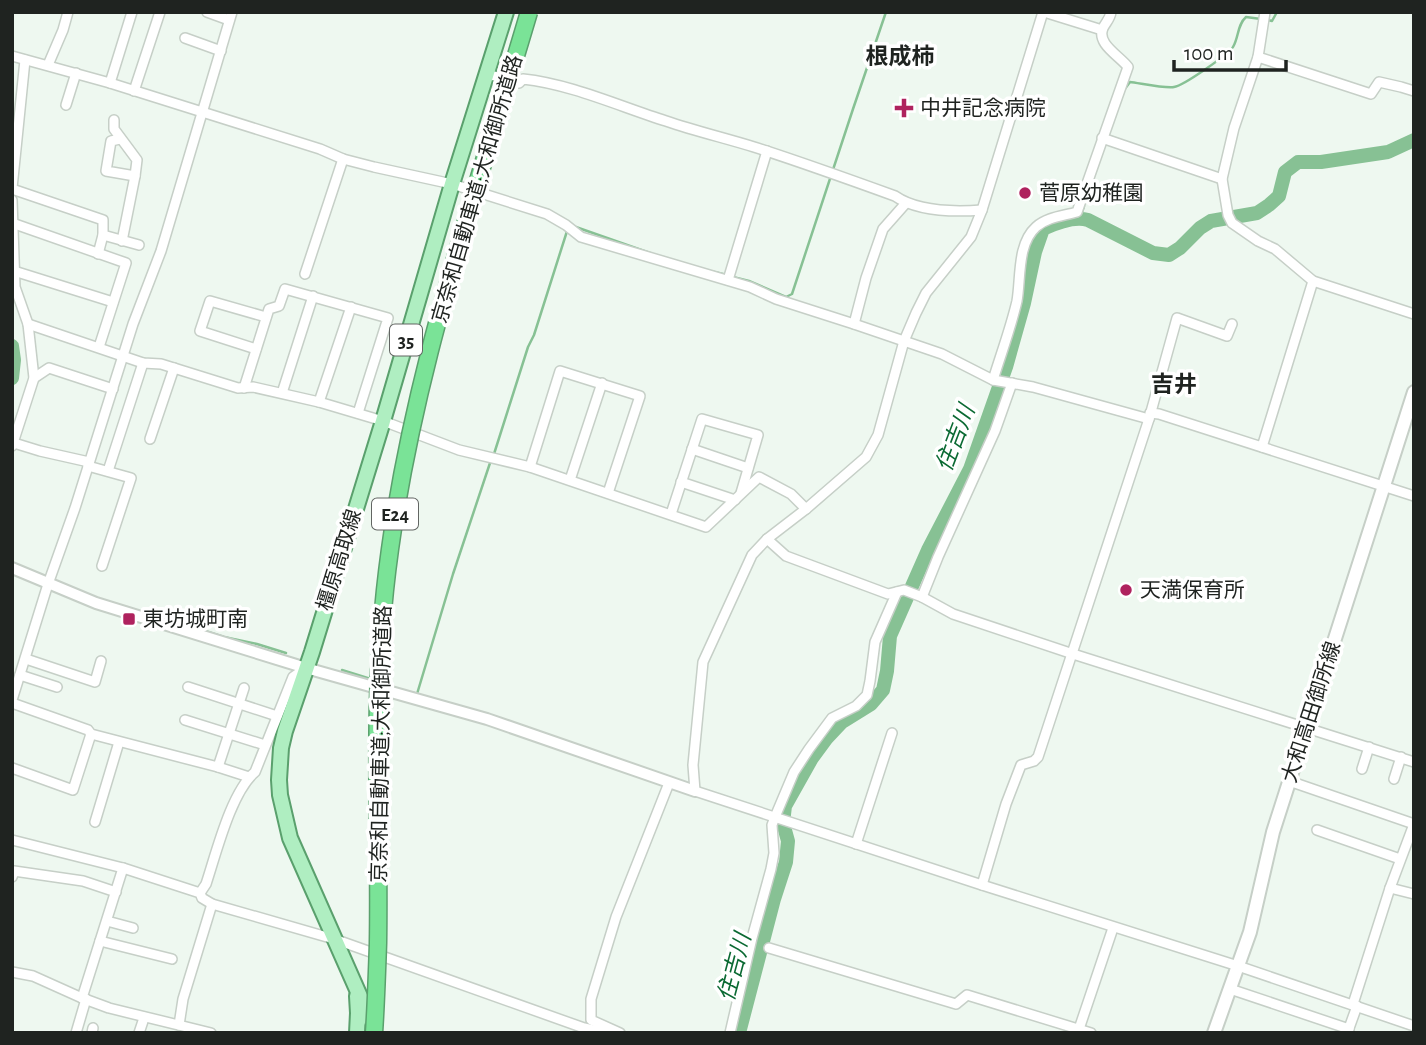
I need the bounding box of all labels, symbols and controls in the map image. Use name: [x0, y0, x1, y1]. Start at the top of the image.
scale bar: [1174, 28, 1286, 72]
text: 100 m: [1184, 43, 1234, 64]
district label: 根成柿: [866, 44, 935, 69]
street label: 京奈和自動車道;大和御所道路: [428, 52, 526, 326]
place label: 中井記念病院: [920, 97, 1046, 119]
marker: 中井記念病院: [894, 98, 914, 118]
place label: 菅原幼稚園: [1039, 182, 1144, 204]
marker: 菅原幼稚園: [1017, 185, 1033, 201]
road number: 35: [390, 324, 422, 356]
district label: 吉井: [1151, 372, 1197, 397]
water label: 住吉川: [931, 399, 981, 475]
road number: E24: [372, 499, 418, 530]
street label: 橿原高取線: [313, 507, 365, 613]
place label: 天満保育所: [1140, 579, 1245, 601]
marker: 天満保育所: [1118, 582, 1134, 598]
street label: 京奈和自動車道;大和御所道路: [368, 605, 394, 883]
place label: 東坊城町南: [143, 608, 248, 630]
marker: 東坊城町南: [121, 611, 137, 627]
street label: 大和高田御所線: [1278, 639, 1344, 785]
water label: 住吉川: [713, 928, 756, 1004]

